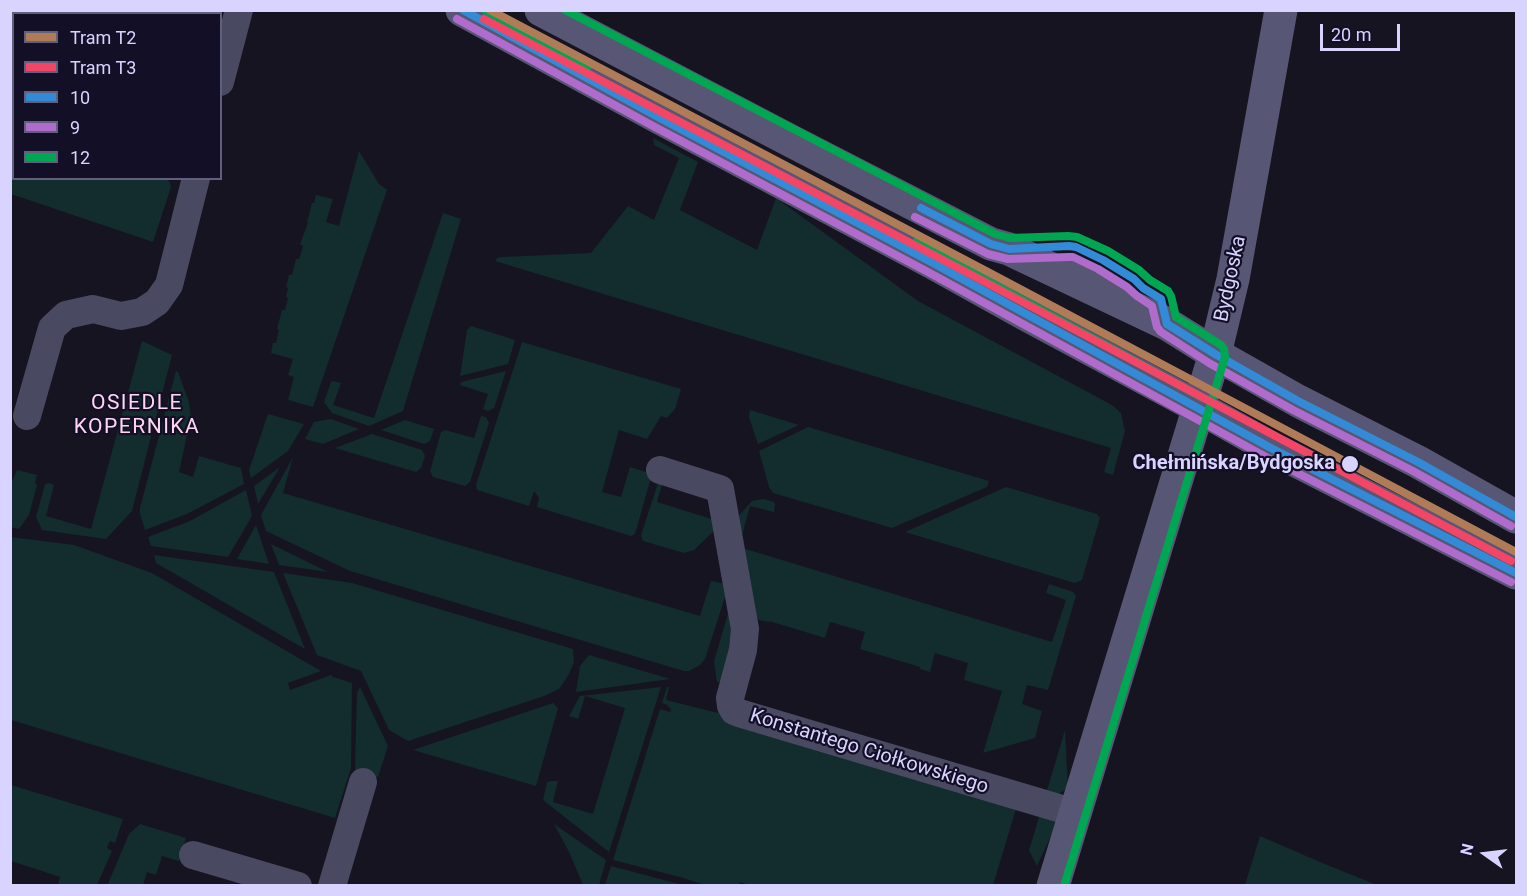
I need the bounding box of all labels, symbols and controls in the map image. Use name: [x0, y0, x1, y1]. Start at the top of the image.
legend: [12, 12, 222, 180]
scale bar: [1323, 12, 1402, 50]
text: 20 m: [1331, 24, 1371, 45]
text: Tram T2: [70, 27, 136, 48]
text: Tram T3: [70, 57, 136, 78]
text: 10: [70, 87, 90, 108]
text: 9: [70, 117, 80, 138]
text: 12: [70, 147, 90, 168]
street label: Bydgoska: [1210, 234, 1252, 324]
district label: OSIEDLE KOPERNIKA: [74, 391, 200, 441]
place label: Chełmińska/Bydgoska: [1133, 452, 1335, 476]
marker: Chełmińska/Bydgoska: [1340, 454, 1360, 474]
street label: Konstantego Ciołkowskiego: [747, 704, 991, 800]
north arrow: [1455, 824, 1515, 884]
text: N: [1456, 842, 1478, 857]

